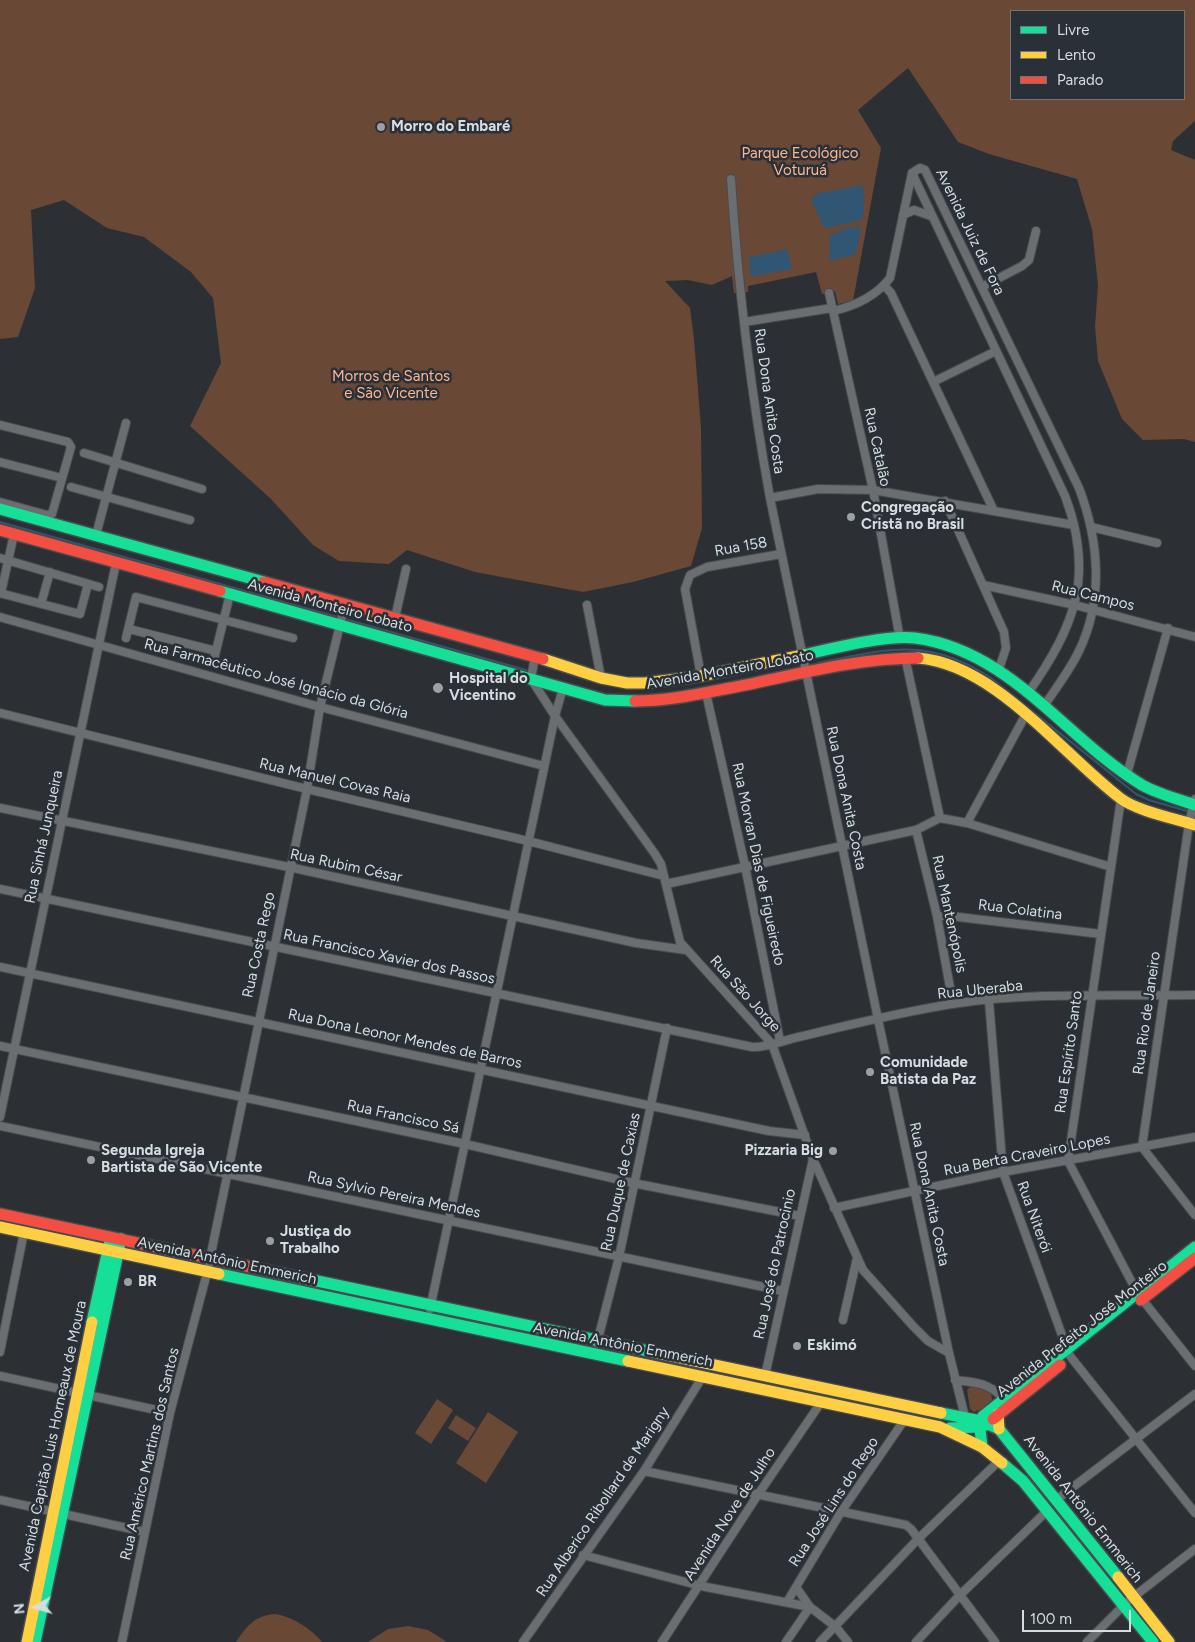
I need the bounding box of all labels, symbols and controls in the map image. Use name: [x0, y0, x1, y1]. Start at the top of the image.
legend: [1010, 10, 1185, 100]
text: Livre: [1057, 21, 1089, 39]
text: Lento: [1057, 46, 1096, 64]
text: Parado: [1057, 71, 1103, 89]
place label: Morro do Embaré: [391, 118, 510, 136]
marker: Morro do Embaré: [375, 121, 387, 133]
park label: Parque Ecológico Voturuá: [742, 145, 858, 180]
street label: Avenida Juiz de Fora: [932, 166, 1008, 298]
street label: Rua Dona Anita Costa: [750, 327, 788, 475]
park label: Morros de Santos e São Vicente: [332, 368, 450, 403]
street label: Rua Catalão: [860, 406, 894, 488]
place label: Congregação Cristã no Brasil: [861, 499, 964, 534]
marker: Congregação Cristã no Brasil: [845, 511, 857, 523]
street label: Rua 158: [713, 534, 769, 560]
street label: Avenida Monteiro Lobato: [246, 575, 414, 637]
street label: Rua Campos: [1050, 577, 1136, 615]
street label: Rua Farmacêutico José Ignácio da Glória: [142, 635, 410, 723]
street label: Avenida Monteiro Lobato: [645, 646, 815, 694]
place label: Hospital do Vicentino: [449, 670, 528, 705]
marker: Hospital do Vicentino: [431, 681, 445, 695]
street label: Rua Dona Anita Costa: [822, 724, 870, 872]
street label: Rua Manuel Covas Raia: [258, 755, 412, 807]
street label: Rua Morvan Dias de Figueiredo: [728, 761, 788, 967]
street label: Rua Sinhá Junqueira: [21, 769, 67, 905]
street label: Rua Rubim César: [288, 845, 404, 887]
street label: Rua Mantenópolis: [928, 853, 970, 975]
street label: Rua Costa Rego: [239, 890, 279, 1000]
street label: Rua Colatina: [977, 896, 1063, 924]
street label: Rua Francisco Xavier dos Passos: [281, 926, 497, 988]
street label: Rua Rio de Janeiro: [1129, 950, 1165, 1076]
street label: Rua São Jorge: [706, 952, 784, 1036]
street label: Rua Uberaba: [936, 977, 1024, 1003]
street label: Rua Espírito Santo: [1051, 990, 1087, 1114]
street label: Rua Dona Leonor Mendes de Barros: [286, 1005, 524, 1073]
place label: Comunidade Batista da Paz: [880, 1054, 976, 1089]
marker: Comunidade Batista da Paz: [864, 1066, 876, 1078]
street label: Rua Francisco Sá: [345, 1096, 461, 1138]
street label: Rua Duque de Caxias: [598, 1111, 644, 1253]
street label: Rua Dona Anita Costa: [905, 1120, 953, 1268]
street label: Rua Berta Craveiro Lopes: [942, 1130, 1112, 1180]
place label: Segunda Igreja Bartista de São Vicente: [101, 1142, 262, 1177]
place label: Pizzaria Big: [744, 1142, 823, 1160]
marker: Pizzaria Big: [827, 1145, 839, 1157]
marker: Segunda Igreja Bartista de São Vicente: [85, 1154, 97, 1166]
street label: Rua Sylvio Pereira Mendes: [306, 1168, 482, 1222]
street label: Rua Niterói: [1013, 1179, 1055, 1255]
street label: Rua José do Patrocinio: [750, 1187, 800, 1341]
place label: Justiça do Trabalho: [280, 1223, 351, 1258]
street label: Avenida Antônio Emmerich: [136, 1233, 318, 1289]
marker: Justiça do Trabalho: [264, 1235, 276, 1247]
street label: Avenida Prefeito José Monteiro: [993, 1257, 1171, 1401]
place label: BR: [138, 1273, 157, 1291]
marker: BR: [122, 1276, 134, 1288]
street label: Avenida Capitão Luis Horneaux de Moura: [15, 1299, 91, 1573]
street label: Avenida Antônio Emmerich: [532, 1319, 714, 1371]
place label: Eskimó: [807, 1337, 857, 1355]
marker: Eskimó: [791, 1340, 803, 1352]
street label: Rua Américo Martins dos Santos: [117, 1346, 183, 1562]
street label: Rua Alberico Ribollard de Marigny: [533, 1404, 673, 1600]
street label: Avenida Antônio Emmerich: [1020, 1432, 1146, 1586]
street label: Rua José Lins do Rego: [785, 1434, 883, 1570]
street label: Avenida Nove de Julho: [680, 1444, 780, 1584]
north arrow: [10, 1582, 60, 1632]
scale bar: [1025, 1600, 1134, 1632]
text: N: [11, 1602, 29, 1615]
text: 100 m: [1030, 1610, 1072, 1628]

